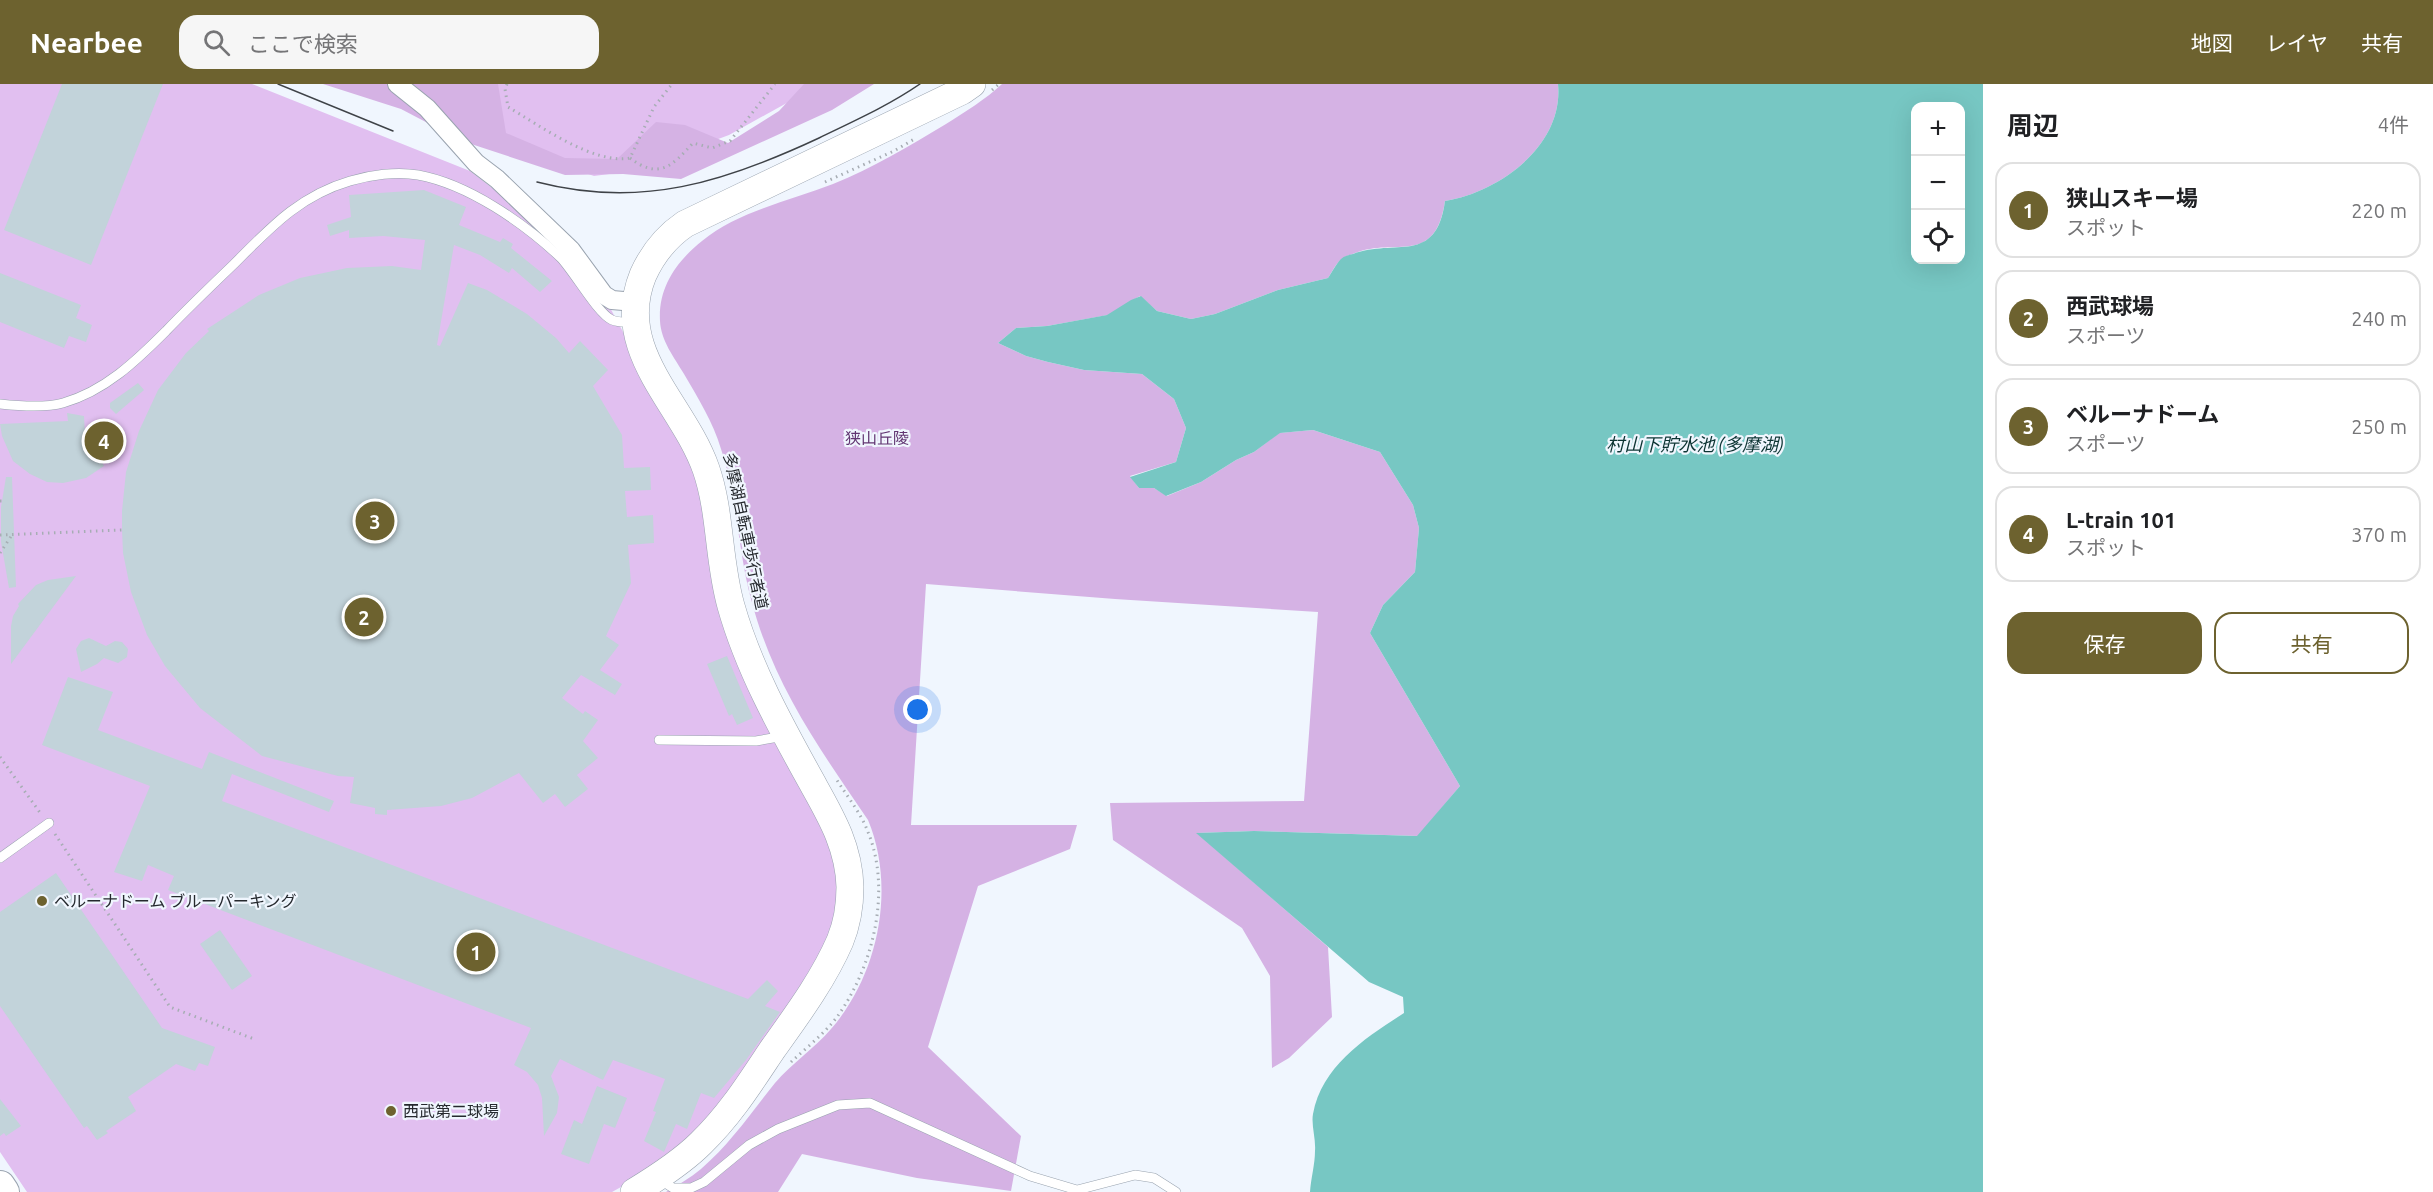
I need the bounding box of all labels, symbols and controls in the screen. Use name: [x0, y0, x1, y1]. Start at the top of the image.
search box: [179, 15, 599, 69]
icon: search: [200, 26, 233, 59]
text: Nearbee: [30, 27, 143, 58]
text: ここで検索: [248, 31, 358, 56]
text: 地図: [2191, 31, 2233, 55]
text: レイヤ: [2266, 31, 2328, 55]
text: 共有: [2361, 31, 2403, 55]
map controls: [1911, 102, 1965, 264]
button: +: [1911, 102, 1965, 156]
text: 周辺: [2007, 111, 2059, 140]
text: 4件: [2378, 113, 2409, 136]
button: −: [1911, 156, 1965, 210]
text: 狭山スキー場: [2066, 185, 2198, 210]
text: 1: [2023, 199, 2034, 222]
text: 220 m: [2351, 199, 2407, 222]
button: locate: [1911, 210, 1965, 264]
text: スポット: [2066, 216, 2146, 239]
text: 西武球場: [2066, 293, 2154, 318]
text: 2: [2023, 307, 2034, 330]
text: 240 m: [2351, 307, 2407, 330]
text: スポーツ: [2066, 324, 2146, 347]
text: ベルーナドーム: [2066, 401, 2219, 426]
text: 3: [2023, 415, 2034, 438]
text: 250 m: [2351, 415, 2407, 438]
pin: 4: [84, 418, 124, 464]
park label: 狭山丘陵: [845, 429, 909, 447]
text: スポーツ: [2066, 432, 2146, 455]
water label: 村山下貯水池 (多摩湖): [1606, 434, 1784, 455]
street label: 多摩湖自転車歩行者道: [721, 451, 771, 611]
pin: 3: [356, 498, 394, 544]
text: L-train 101: [2066, 507, 2176, 532]
text: 4: [2023, 523, 2034, 546]
text: 370 m: [2351, 523, 2407, 546]
text: スポット: [2066, 536, 2146, 559]
pin: 2: [344, 594, 384, 640]
button: 保存: [2007, 612, 2202, 674]
button: 共有: [2214, 612, 2409, 674]
your location: [903, 695, 932, 724]
place label: ベルーナドーム ブルーパーキング: [54, 892, 297, 910]
marker: ベルーナドーム ブルーパーキング: [35, 894, 49, 908]
pin: 1: [456, 930, 496, 974]
place label: 西武第二球場: [403, 1102, 499, 1120]
marker: 西武第二球場: [384, 1104, 398, 1118]

